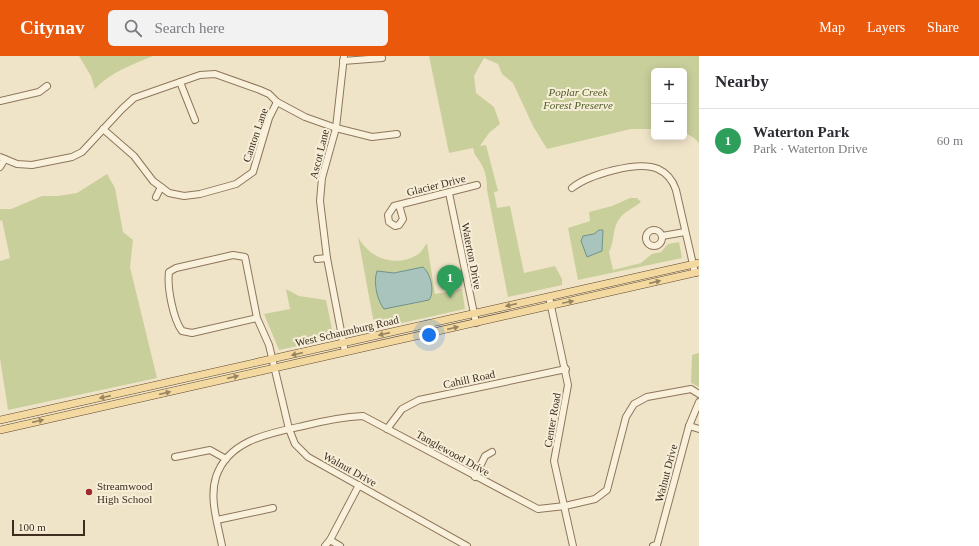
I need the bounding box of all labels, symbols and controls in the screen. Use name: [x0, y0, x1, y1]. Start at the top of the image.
search box: [108, 10, 388, 46]
text: Citynav: [20, 17, 84, 38]
icon: search: [122, 17, 144, 39]
text: Search here: [154, 20, 225, 36]
text: Map: [819, 20, 845, 35]
text: Layers: [867, 20, 905, 35]
text: Share: [927, 20, 959, 35]
map controls: [651, 68, 687, 140]
button: +: [651, 68, 687, 104]
text: Nearby: [715, 72, 769, 91]
park label: Poplar Creek Forest Preserve: [542, 86, 613, 111]
button: −: [651, 104, 687, 140]
street label: Canton Lane: [240, 106, 270, 164]
text: Waterton Park: [753, 124, 849, 140]
street label: Ascot Lane: [307, 128, 331, 180]
text: 1: [725, 133, 731, 148]
text: 60 m: [937, 133, 963, 148]
text: Park · Waterton Drive: [753, 141, 868, 156]
street label: Glacier Drive: [405, 172, 467, 198]
street label: Waterton Drive: [460, 222, 484, 291]
pin: 1: [437, 265, 463, 298]
one-way arrow: [649, 279, 661, 285]
one-way arrow: [562, 298, 575, 304]
one-way arrow: [505, 303, 517, 309]
street label: West Schaumburg Road: [294, 313, 400, 349]
one-way arrow: [447, 324, 459, 330]
your location: [419, 325, 439, 345]
one-way arrow: [378, 331, 391, 337]
one-way arrow: [290, 351, 303, 357]
street label: Cahill Road: [442, 368, 497, 390]
one-way arrow: [227, 374, 239, 380]
one-way arrow: [159, 389, 171, 395]
street label: Center Road: [541, 391, 563, 448]
one-way arrow: [99, 394, 111, 400]
one-way arrow: [32, 418, 44, 424]
street label: Tanglewood Drive: [414, 428, 492, 478]
street label: Walnut Drive: [653, 443, 679, 503]
street label: Walnut Drive: [321, 449, 379, 489]
place label: Streamwood High School: [97, 480, 153, 505]
marker: Streamwood High School: [84, 487, 94, 497]
scale bar: [12, 518, 85, 537]
text: 100 m: [18, 521, 46, 533]

